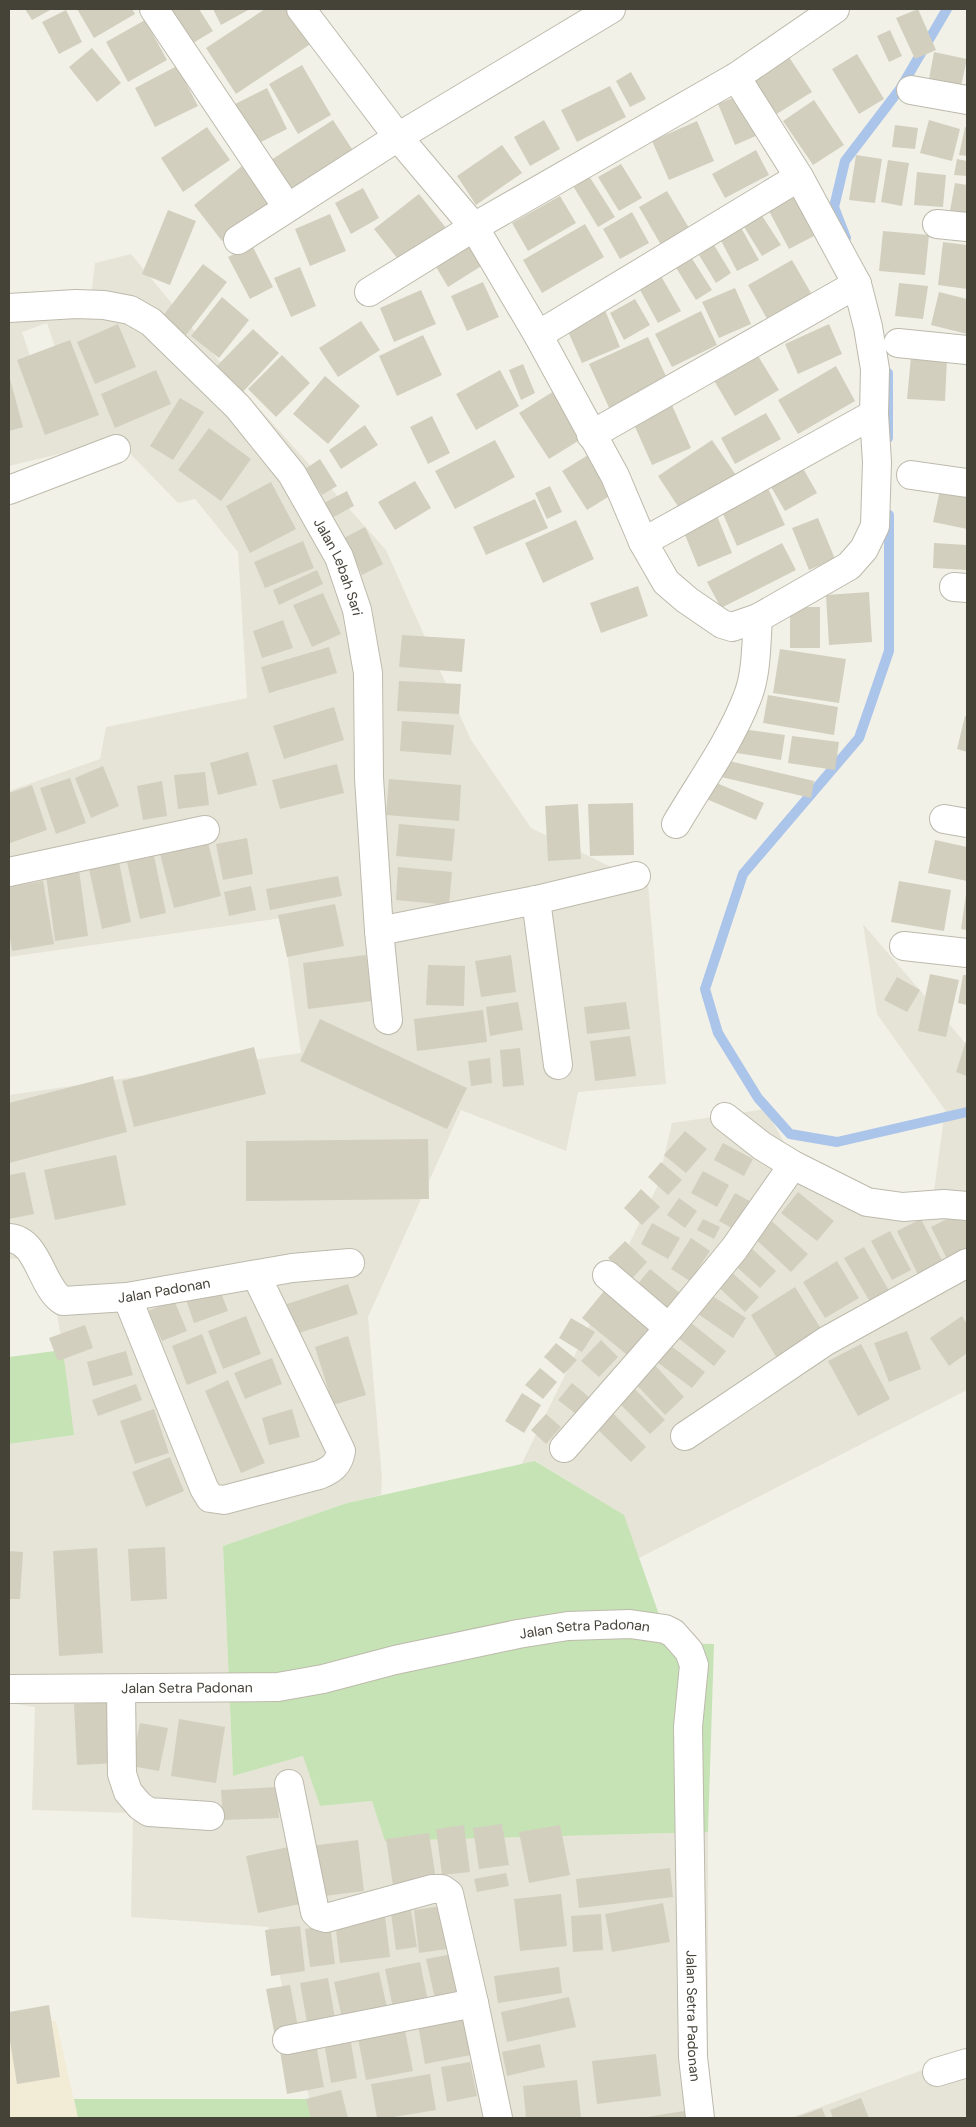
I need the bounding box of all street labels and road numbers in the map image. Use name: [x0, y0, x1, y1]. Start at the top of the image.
street label: Jalan Lebah Sari: [310, 515, 367, 617]
street label: Jalan Padonan: [117, 1274, 212, 1307]
street label: Jalan Setra Padonan: [518, 1615, 651, 1643]
street label: Jalan Setra Padonan: [121, 1678, 253, 1697]
street label: Jalan Setra Padonan: [682, 1950, 705, 2082]

